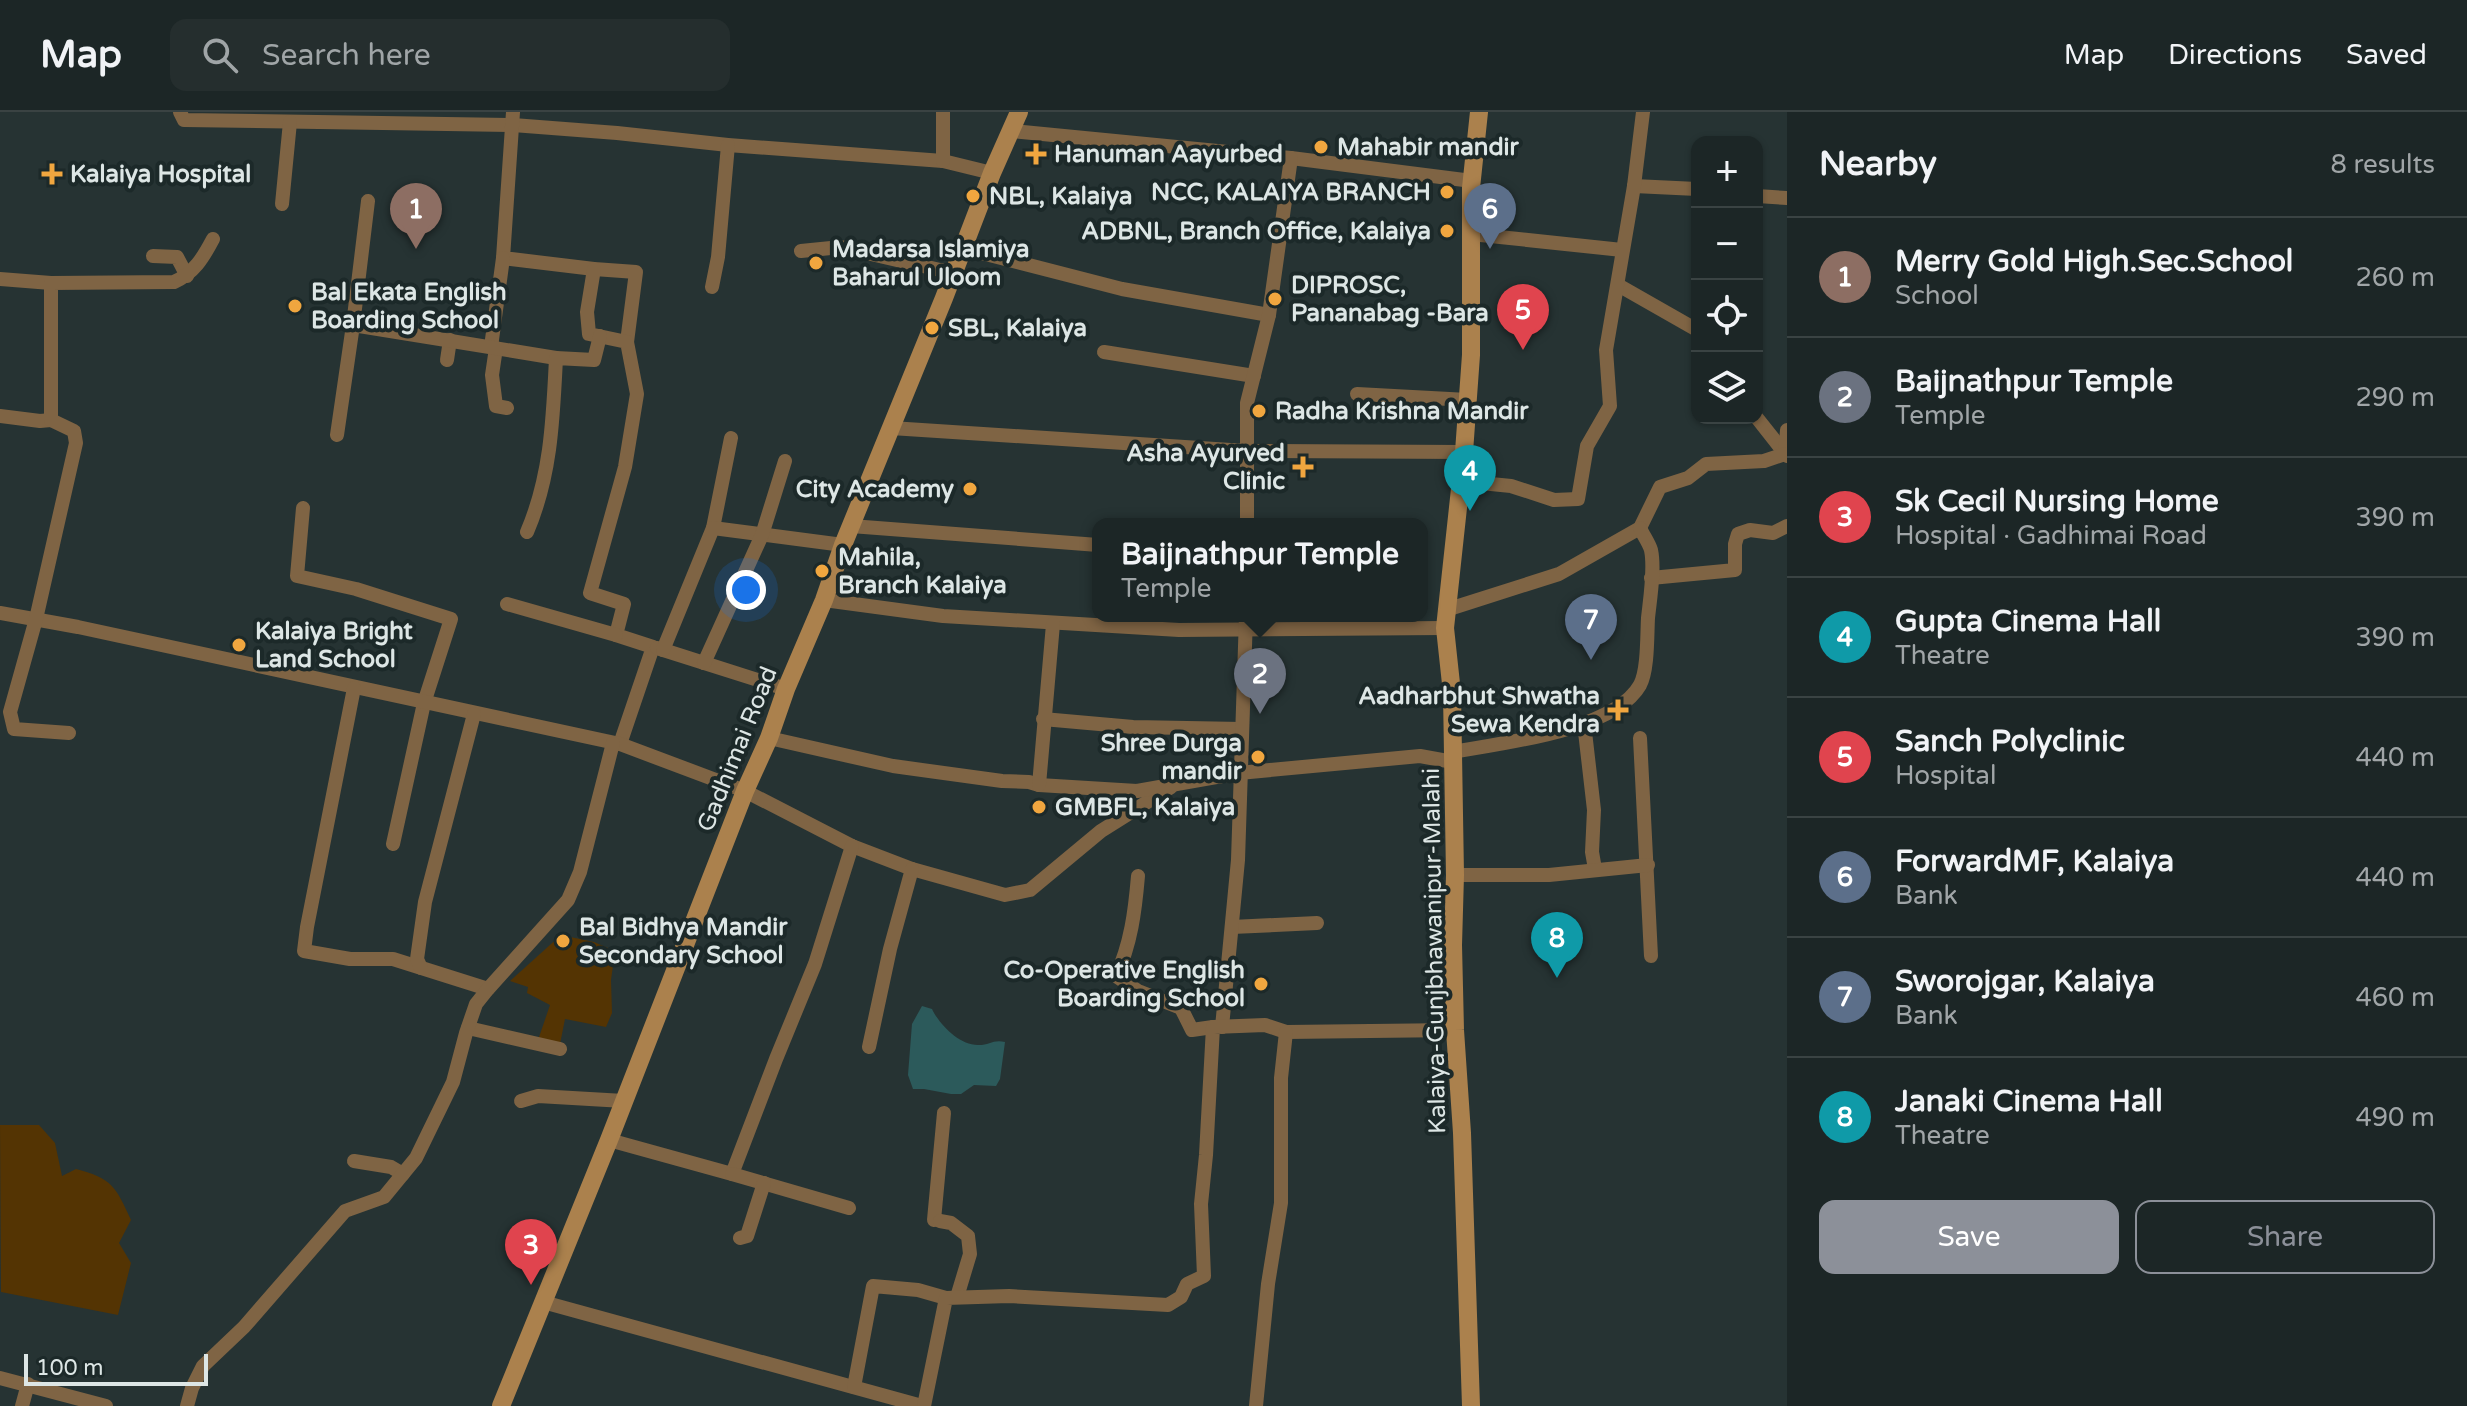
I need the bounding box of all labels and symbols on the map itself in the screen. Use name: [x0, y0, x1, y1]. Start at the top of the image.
place label: Mahabir mandir: [1337, 133, 1520, 162]
marker: Mahabir mandir: [1312, 138, 1330, 156]
place label: Hanuman Aayurbed: [1054, 140, 1283, 169]
marker: Hanuman Aayurbed: [1025, 143, 1047, 165]
place label: Kalaiya Hospital: [70, 160, 251, 189]
marker: Kalaiya Hospital: [41, 163, 63, 185]
place label: NCC, KALAIYA BRANCH: [1151, 178, 1431, 207]
place label: NBL, Kalaiya: [989, 182, 1132, 211]
pin: 1: [390, 183, 442, 249]
marker: NCC, KALAIYA BRANCH: [1438, 183, 1456, 201]
pin: 6: [1464, 183, 1516, 249]
marker: NBL, Kalaiya: [964, 187, 982, 205]
place label: ADBNL, Branch Office, Kalaiya: [1081, 217, 1431, 246]
marker: ADBNL, Branch Office, Kalaiya: [1438, 222, 1456, 240]
place label: Madarsa Islamiya Baharul Uloom: [832, 235, 1030, 292]
marker: Madarsa Islamiya Baharul Uloom: [807, 254, 825, 272]
place label: DIPROSC, Pananabag -Bara: [1291, 271, 1489, 328]
place label: Bal Ekata English Boarding School: [311, 278, 507, 335]
pin: 5: [1497, 284, 1549, 350]
marker: DIPROSC, Pananabag -Bara: [1266, 290, 1284, 308]
marker: Bal Ekata English Boarding School: [286, 297, 304, 315]
place label: SBL, Kalaiya: [948, 314, 1087, 343]
marker: SBL, Kalaiya: [923, 319, 941, 337]
place label: Radha Krishna Mandir: [1275, 397, 1529, 426]
marker: Radha Krishna Mandir: [1250, 402, 1268, 420]
place label: Asha Ayurved Clinic: [1126, 439, 1285, 496]
pin: 4: [1444, 445, 1496, 511]
marker: Asha Ayurved Clinic: [1292, 456, 1314, 478]
place label: City Academy: [796, 475, 954, 504]
marker: City Academy: [961, 480, 979, 498]
place label: Mahila, Branch Kalaiya: [838, 543, 1007, 600]
marker: Mahila, Branch Kalaiya: [813, 562, 831, 580]
your location: [726, 570, 766, 610]
pin: 7: [1565, 594, 1617, 660]
place label: Kalaiya Bright Land School: [255, 617, 414, 674]
marker: Kalaiya Bright Land School: [230, 636, 248, 654]
pin: 2: [1234, 648, 1286, 714]
street label: Gadhimai Road: [691, 662, 784, 836]
place label: Aadharbhut Shwatha Sewa Kendra: [1358, 682, 1600, 739]
marker: Aadharbhut Shwatha Sewa Kendra: [1607, 699, 1629, 721]
place label: Shree Durga mandir: [1101, 729, 1243, 786]
marker: Shree Durga mandir: [1249, 748, 1267, 766]
street label: Kalaiya-Gunjbhawanipur-Malahi: [1417, 768, 1452, 1134]
place label: GMBFL, Kalaiya: [1055, 793, 1235, 822]
marker: GMBFL, Kalaiya: [1030, 798, 1048, 816]
pin: 8: [1531, 912, 1583, 978]
place label: Bal Bidhya Mandir Secondary School: [579, 913, 788, 970]
marker: Bal Bidhya Mandir Secondary School: [554, 932, 572, 950]
place label: Co-Operative English Boarding School: [1003, 956, 1245, 1013]
marker: Co-Operative English Boarding School: [1252, 975, 1270, 993]
pin: 3: [505, 1219, 557, 1285]
scale bar: [24, 1350, 208, 1386]

